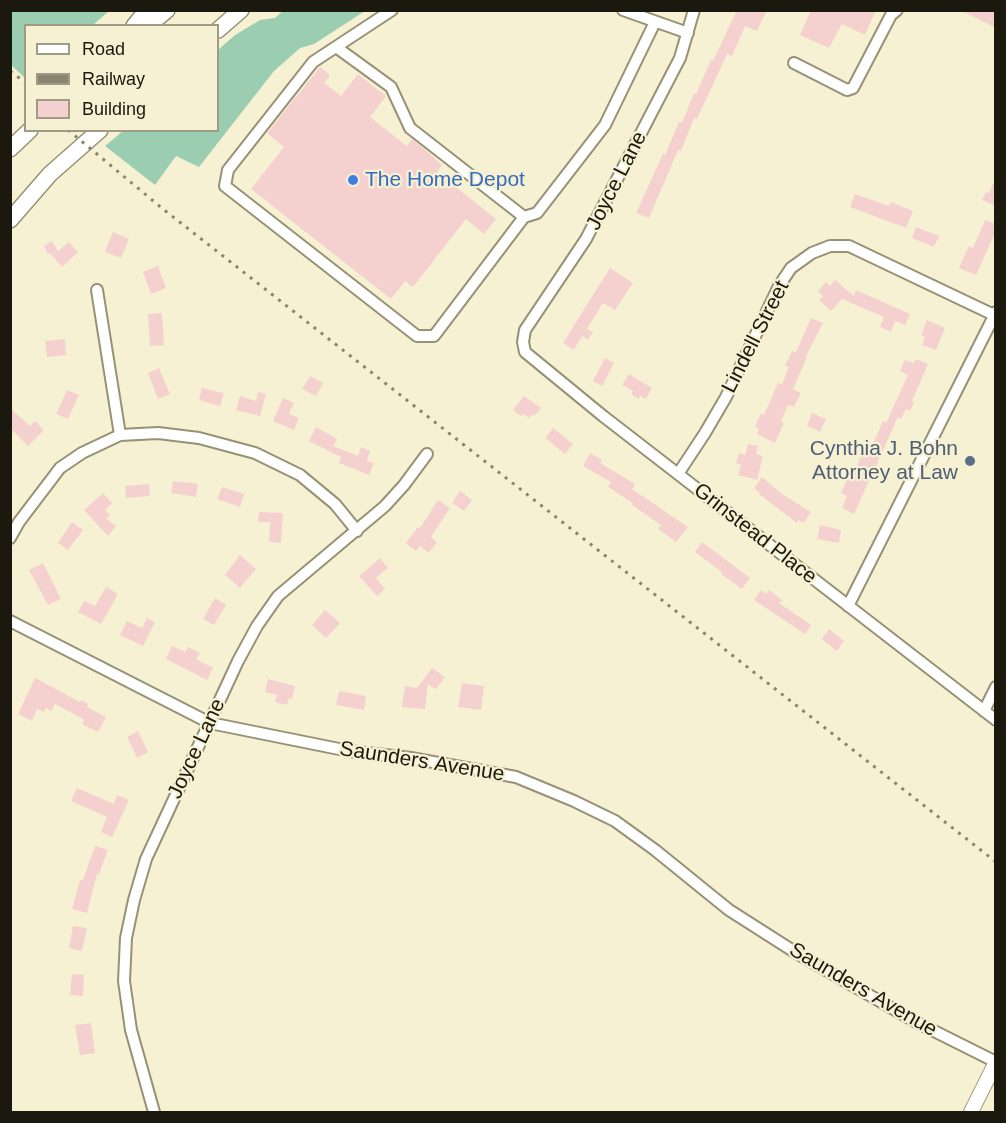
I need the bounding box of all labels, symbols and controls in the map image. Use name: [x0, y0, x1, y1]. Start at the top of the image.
legend: [24, 24, 219, 132]
text: Road: [82, 39, 125, 59]
text: Railway: [82, 69, 145, 89]
text: Building: [82, 99, 146, 119]
street label: Joyce Lane: [581, 127, 653, 235]
place label: The Home Depot: [365, 167, 525, 193]
marker: The Home Depot: [346, 173, 360, 187]
street label: Lindell Street: [717, 277, 795, 397]
place label: Cynthia J. Bohn Attorney at Law: [810, 436, 958, 486]
marker: Cynthia J. Bohn Attorney at Law: [963, 454, 977, 468]
street label: Grinstead Place: [688, 478, 822, 590]
street label: Joyce Lane: [163, 695, 231, 803]
street label: Saunders Avenue: [338, 737, 506, 787]
street label: Saunders Avenue: [785, 937, 941, 1043]

